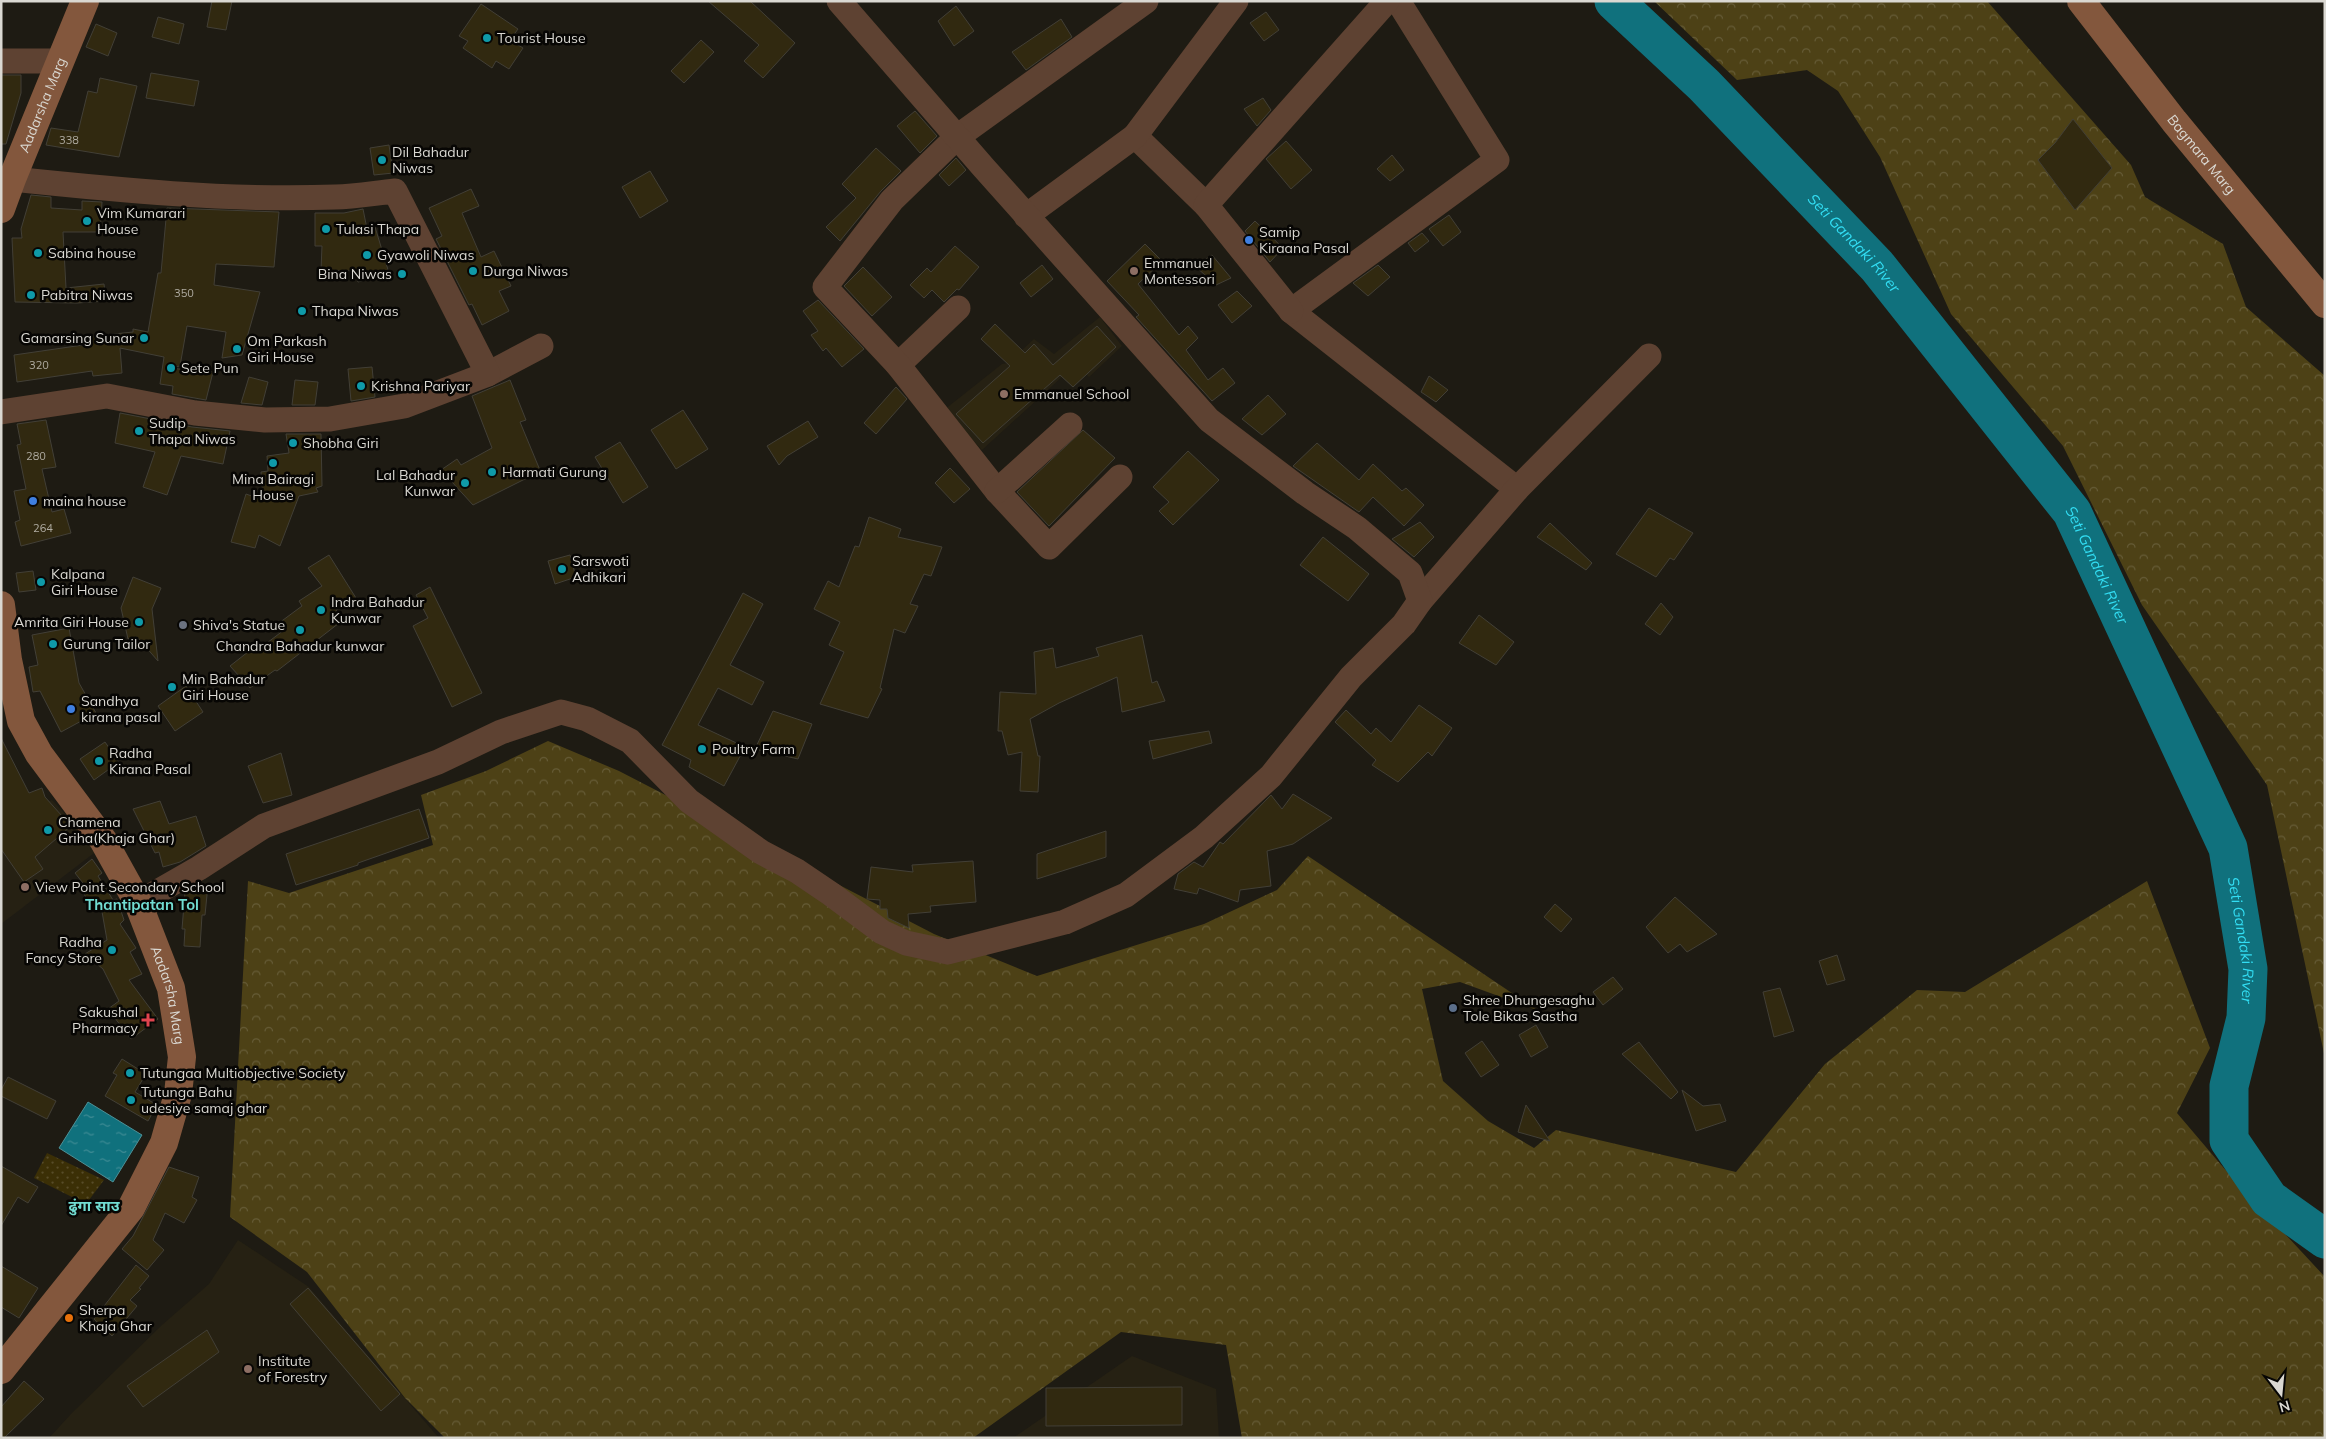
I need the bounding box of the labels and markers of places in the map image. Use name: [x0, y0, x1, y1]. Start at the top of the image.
place label: Tourist House: [497, 29, 586, 47]
marker: Tourist House: [481, 32, 493, 44]
place label: Dil Bahadur Niwas: [392, 143, 470, 177]
marker: Dil Bahadur Niwas: [376, 154, 388, 166]
place label: Vim Kumarari House: [97, 204, 185, 238]
marker: Vim Kumarari House: [81, 215, 93, 227]
place label: Tulasi Thapa: [336, 220, 419, 238]
marker: Tulasi Thapa: [320, 223, 332, 235]
place label: Samip Kiraana Pasal: [1259, 223, 1349, 257]
marker: Samip Kiraana Pasal: [1243, 234, 1255, 246]
place label: Sabina house: [48, 244, 136, 262]
place label: Gyawoli Niwas: [377, 246, 474, 264]
marker: Sabina house: [32, 247, 44, 259]
marker: Gyawoli Niwas: [361, 249, 373, 261]
place label: Emmanuel Montessori: [1144, 254, 1215, 288]
place label: Durga Niwas: [483, 262, 568, 280]
place label: Bina Niwas: [318, 265, 392, 283]
marker: Durga Niwas: [467, 265, 479, 277]
marker: Emmanuel Montessori: [1128, 265, 1140, 277]
marker: Bina Niwas: [396, 268, 408, 280]
place label: Pabitra Niwas: [41, 286, 133, 304]
marker: Pabitra Niwas: [25, 289, 37, 301]
place label: Thapa Niwas: [312, 302, 399, 320]
marker: Thapa Niwas: [296, 305, 308, 317]
place label: Gamarsing Sunar: [21, 329, 135, 347]
marker: Gamarsing Sunar: [138, 332, 150, 344]
place label: Om Parkash Giri House: [247, 332, 327, 366]
marker: Om Parkash Giri House: [231, 343, 243, 355]
place label: Sete Pun: [181, 359, 239, 377]
marker: Sete Pun: [165, 362, 177, 374]
place label: Krishna Pariyar: [371, 377, 471, 395]
marker: Krishna Pariyar: [355, 380, 367, 392]
place label: Emmanuel School: [1014, 385, 1129, 403]
marker: Emmanuel School: [998, 388, 1010, 400]
place label: Sudip Thapa Niwas: [149, 414, 236, 448]
marker: Sudip Thapa Niwas: [133, 425, 145, 437]
place label: Shobha Giri: [303, 434, 379, 452]
marker: Shobha Giri: [287, 437, 299, 449]
marker: Mina Bairagi House: [267, 457, 279, 469]
place label: Harmati Gurung: [502, 463, 607, 481]
place label: Lal Bahadur Kunwar: [376, 466, 456, 500]
marker: Harmati Gurung: [486, 466, 498, 478]
place label: Mina Bairagi House: [232, 470, 314, 504]
marker: Lal Bahadur Kunwar: [459, 477, 471, 489]
place label: maina house: [43, 492, 126, 510]
marker: maina house: [27, 495, 39, 507]
place label: Sarswoti Adhikari: [572, 552, 629, 586]
marker: Sarswoti Adhikari: [556, 563, 568, 575]
place label: Kalpana Giri House: [51, 565, 118, 599]
marker: Kalpana Giri House: [35, 576, 47, 588]
place label: Indra Bahadur Kunwar: [331, 593, 425, 627]
marker: Indra Bahadur Kunwar: [315, 604, 327, 616]
place label: Amrita Giri House: [14, 613, 129, 631]
marker: Amrita Giri House: [133, 616, 145, 628]
place label: Shiva's Statue: [193, 616, 285, 634]
marker: Shiva's Statue: [177, 619, 189, 631]
marker: Chandra Bahadur kunwar: [294, 624, 306, 636]
place label: Gurung Tailor: [63, 635, 151, 653]
place label: Chandra Bahadur kunwar: [216, 637, 385, 655]
marker: Gurung Tailor: [47, 638, 59, 650]
place label: Min Bahadur Giri House: [182, 670, 266, 704]
marker: Min Bahadur Giri House: [166, 681, 178, 693]
place label: Sandhya kirana pasal: [81, 692, 161, 726]
marker: Sandhya kirana pasal: [65, 703, 77, 715]
place label: Poultry Farm: [712, 740, 795, 758]
marker: Poultry Farm: [696, 743, 708, 755]
place label: Radha Kirana Pasal: [109, 744, 191, 778]
marker: Radha Kirana Pasal: [93, 755, 105, 767]
place label: Chamena Griha(Khaja Ghar): [58, 813, 175, 847]
marker: Chamena Griha(Khaja Ghar): [42, 824, 54, 836]
place label: View Point Secondary School: [35, 878, 224, 896]
marker: View Point Secondary School: [19, 881, 31, 893]
place label: Radha Fancy Store: [26, 933, 102, 967]
marker: Radha Fancy Store: [106, 944, 118, 956]
place label: Shree Dhungesaghu Tole Bikas Sastha: [1463, 991, 1595, 1025]
marker: Shree Dhungesaghu Tole Bikas Sastha: [1447, 1002, 1459, 1014]
place label: Sakushal Pharmacy: [72, 1003, 139, 1037]
marker: Sakushal Pharmacy: [142, 1014, 154, 1026]
place label: Tutungaa Multiobjective Society: [140, 1064, 346, 1082]
marker: Tutungaa Multiobjective Society: [124, 1067, 136, 1079]
place label: Tutunga Bahu udesiye samaj ghar: [141, 1083, 268, 1117]
marker: Tutunga Bahu udesiye samaj ghar: [125, 1094, 137, 1106]
place label: Sherpa Khaja Ghar: [79, 1301, 153, 1335]
marker: Sherpa Khaja Ghar: [63, 1312, 75, 1324]
place label: Institute of Forestry: [258, 1352, 328, 1386]
marker: Institute of Forestry: [242, 1363, 254, 1375]

